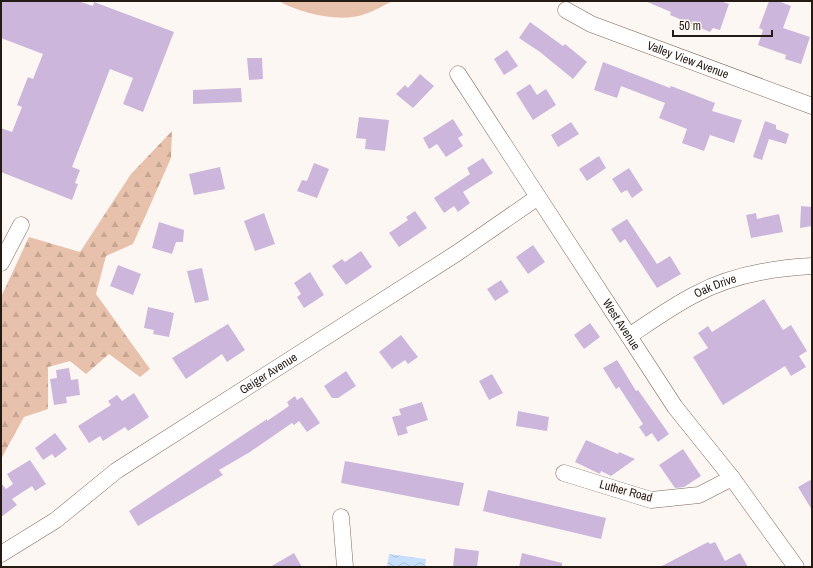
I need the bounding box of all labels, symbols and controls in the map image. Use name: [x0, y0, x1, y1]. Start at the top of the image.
scale bar: [673, 12, 772, 38]
text: 50 m: [679, 18, 701, 34]
street label: Valley View Avenue: [645, 37, 731, 82]
street label: Oak Drive: [691, 270, 738, 302]
street label: West Avenue: [599, 296, 644, 353]
street label: Geiger Avenue: [236, 349, 300, 398]
street label: Luther Road: [598, 476, 654, 506]

